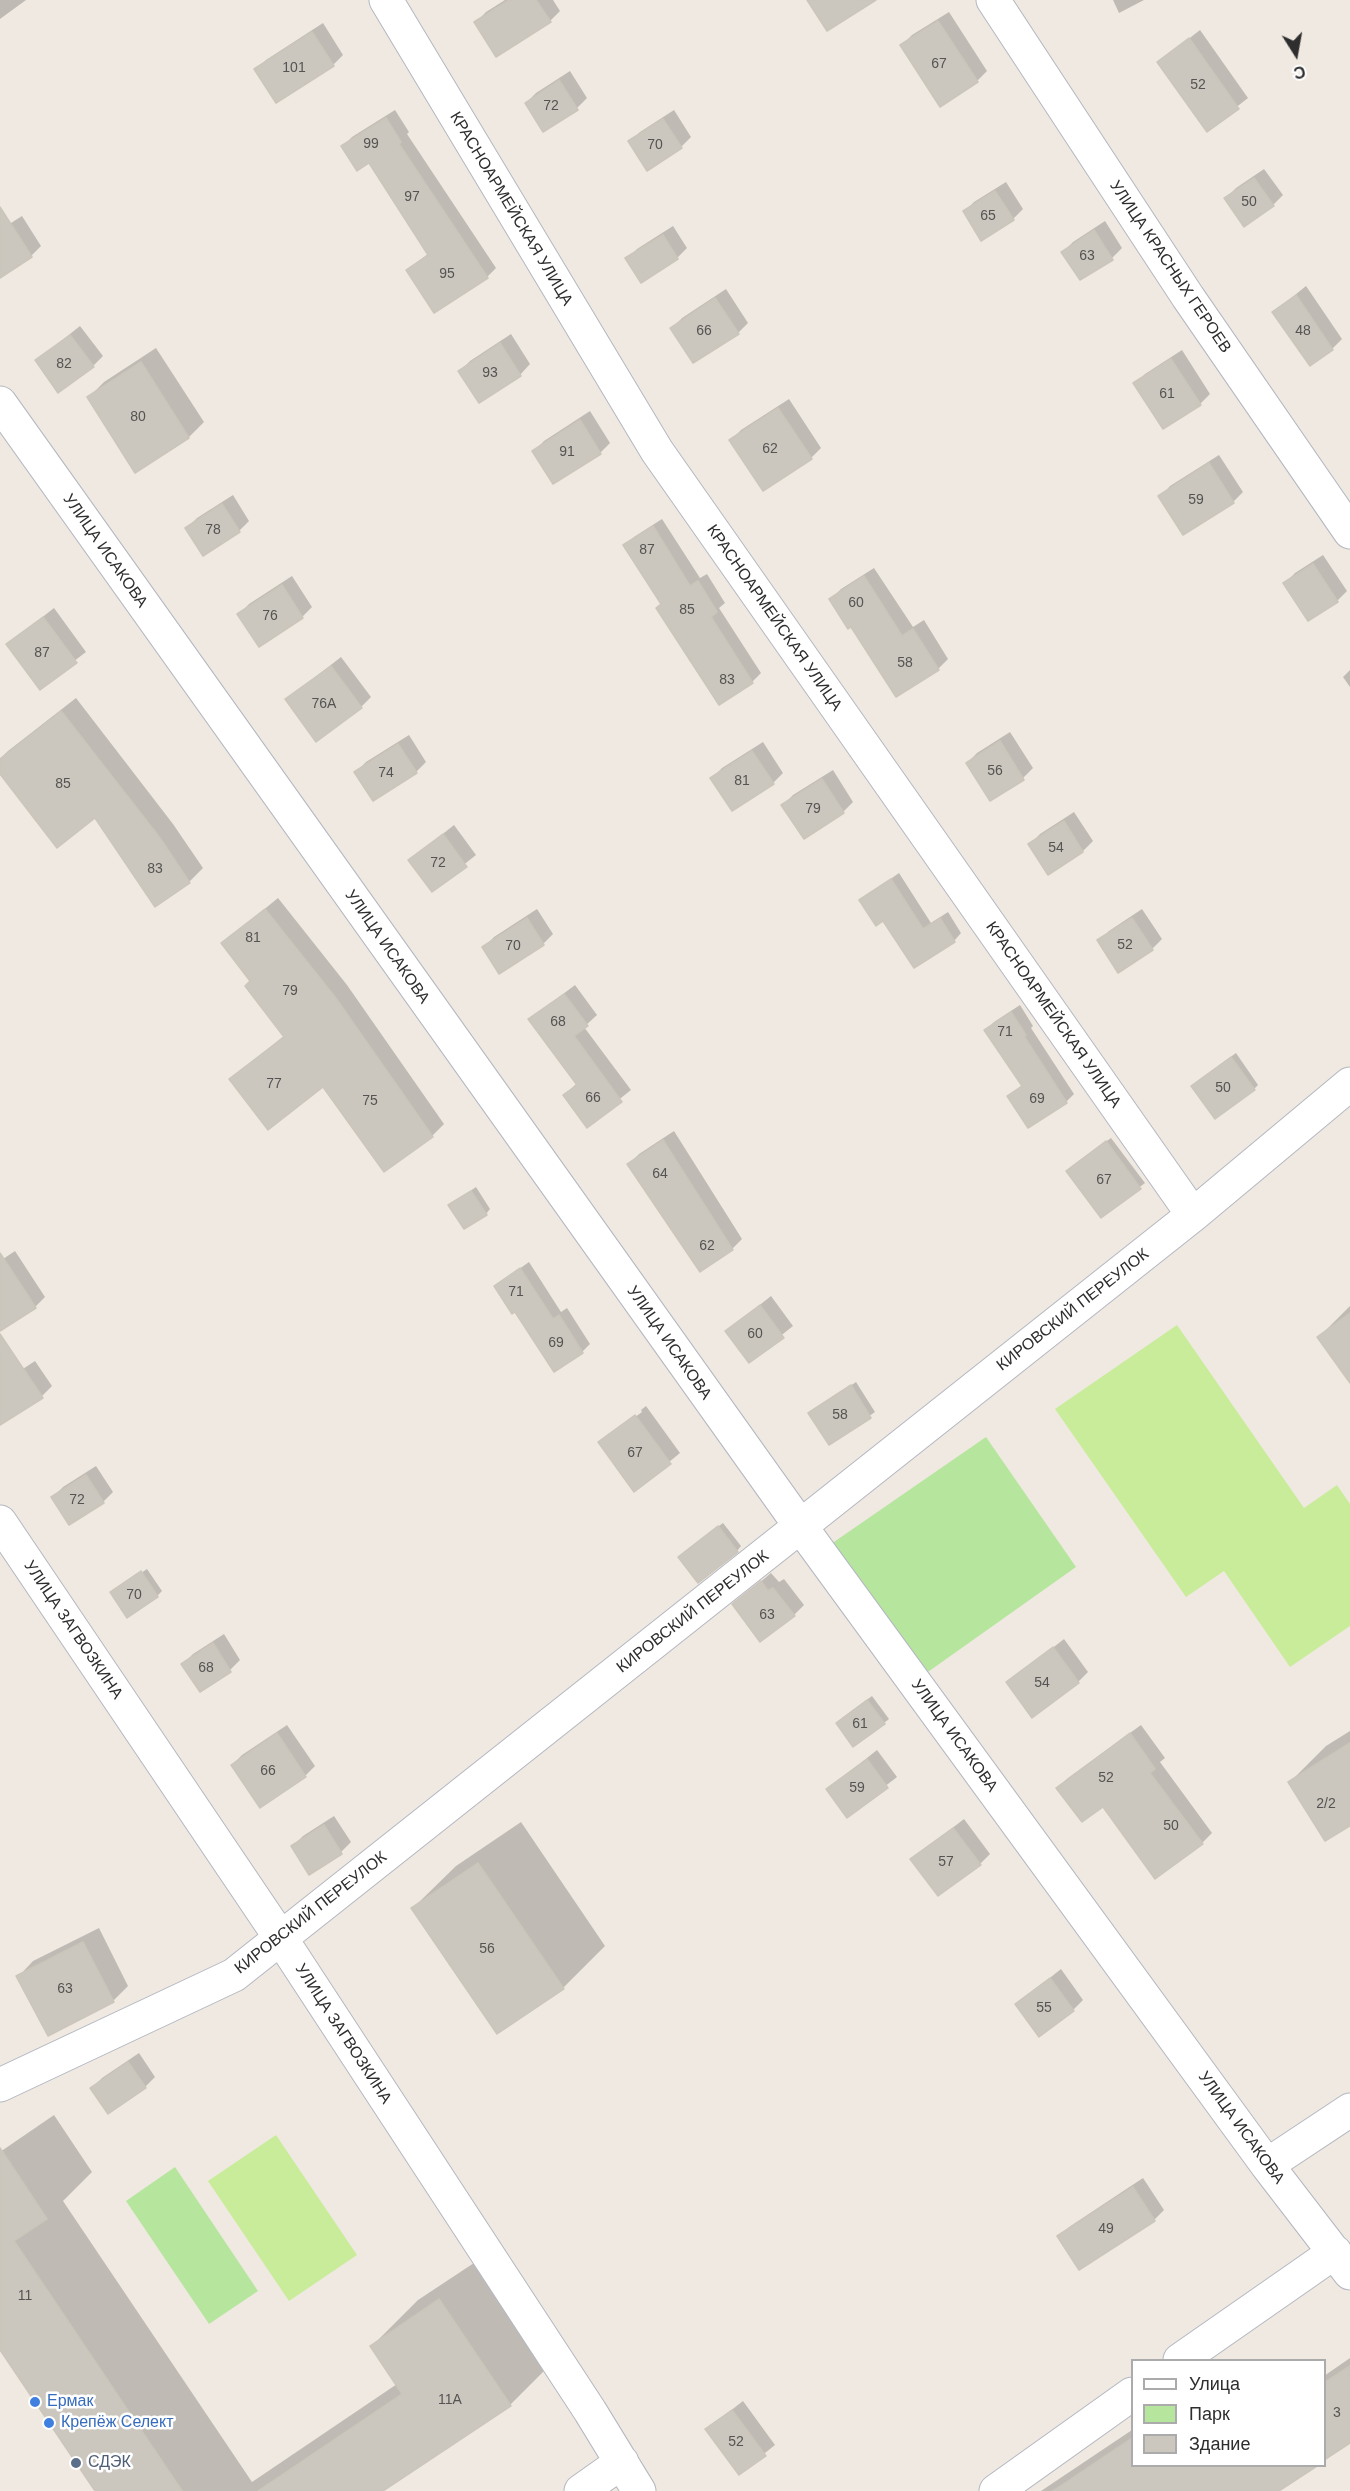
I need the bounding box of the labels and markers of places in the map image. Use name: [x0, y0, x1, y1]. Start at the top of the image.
place label: Ермак: [47, 2392, 93, 2412]
marker: Ермак: [28, 2395, 42, 2409]
place label: Крепёж Селект: [61, 2413, 173, 2433]
marker: Крепёж Селект: [42, 2416, 56, 2430]
place label: СДЭК: [88, 2453, 131, 2473]
marker: СДЭК: [69, 2456, 83, 2470]

